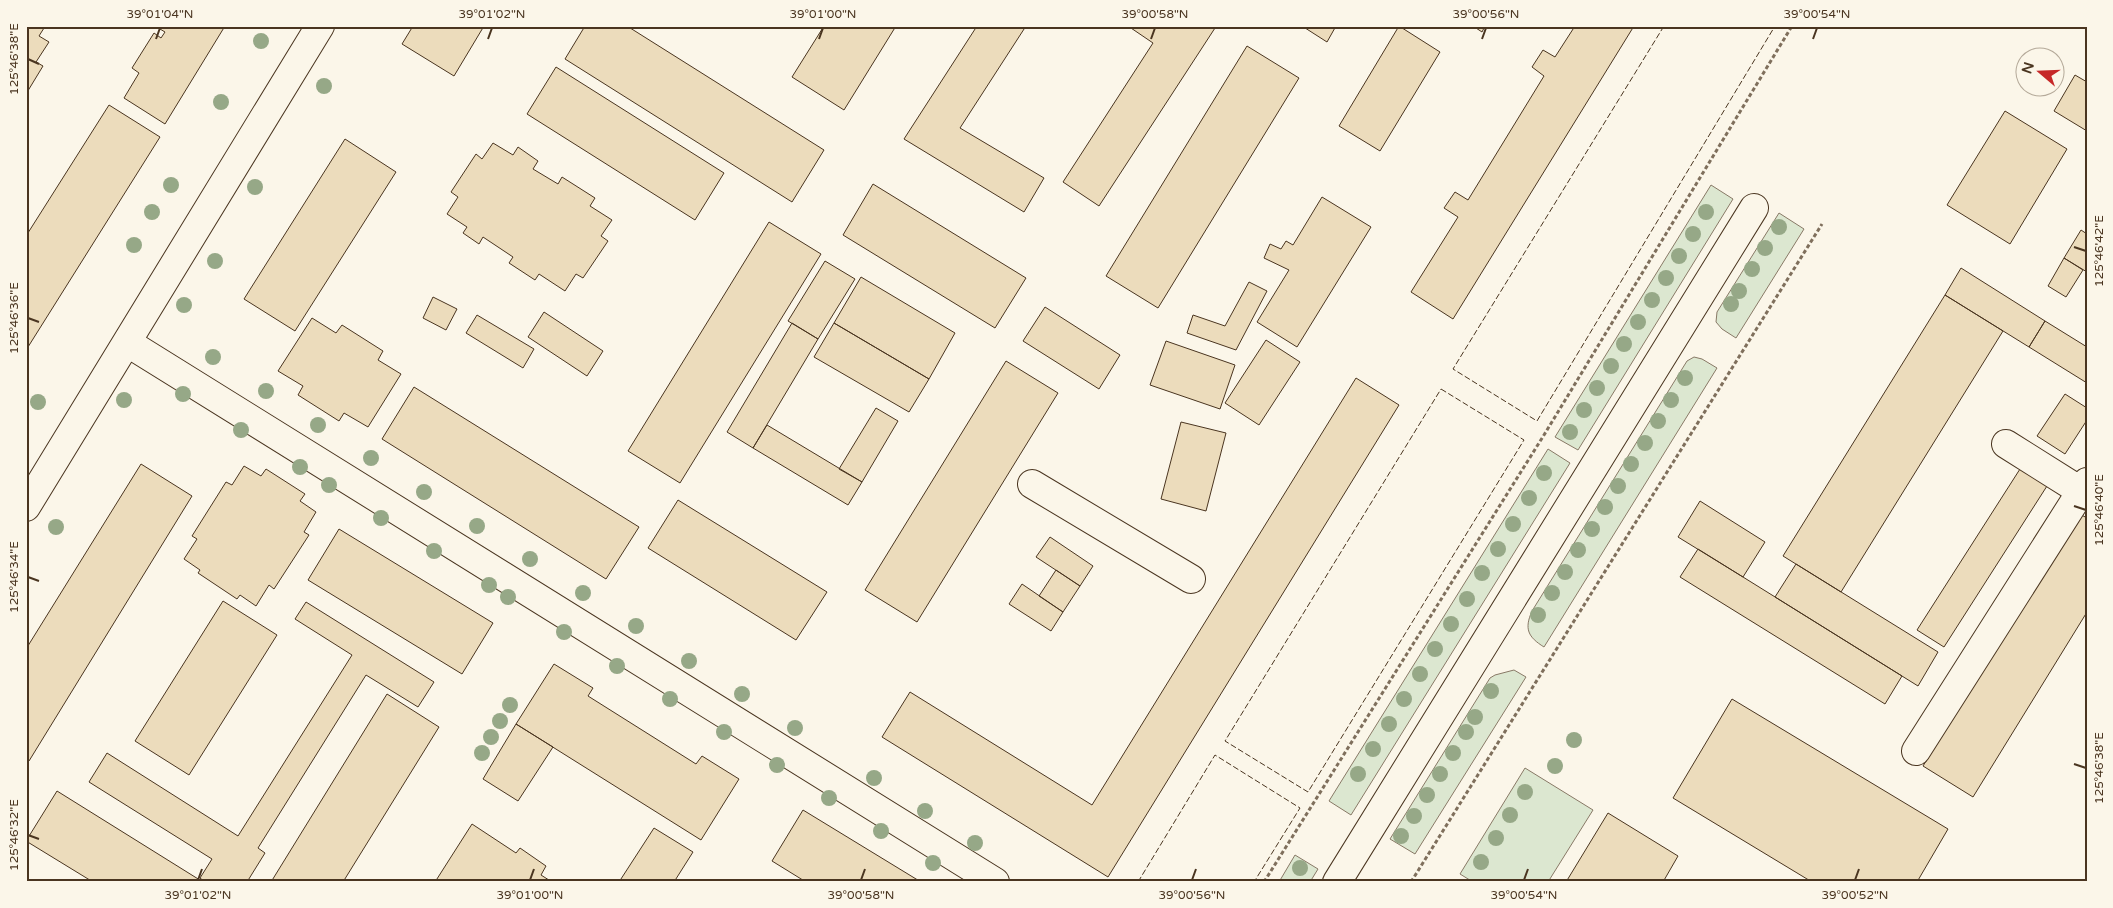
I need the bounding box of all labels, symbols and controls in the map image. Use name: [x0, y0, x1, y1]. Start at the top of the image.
text: 39°01'04"N: [127, 7, 194, 21]
text: 39°01'02"N: [459, 7, 526, 21]
text: 39°01'00"N: [790, 7, 857, 21]
text: 39°00'58"N: [1122, 7, 1189, 21]
text: 39°00'56"N: [1453, 7, 1520, 21]
text: 39°00'54"N: [1784, 7, 1851, 21]
text: 125°46'38"E: [7, 23, 21, 95]
north arrow: [2016, 48, 2066, 98]
text: N: [2018, 60, 2038, 76]
text: 125°46'42"E: [2092, 215, 2106, 287]
text: 125°46'36"E: [7, 282, 21, 354]
text: 125°46'40"E: [2092, 474, 2106, 546]
text: 125°46'34"E: [7, 541, 21, 613]
text: 125°46'38"E: [2092, 732, 2106, 804]
text: 125°46'32"E: [7, 799, 21, 871]
text: 39°01'02"N: [165, 888, 232, 902]
text: 39°01'00"N: [497, 888, 564, 902]
text: 39°00'58"N: [828, 888, 895, 902]
text: 39°00'56"N: [1159, 888, 1226, 902]
text: 39°00'54"N: [1491, 888, 1558, 902]
text: 39°00'52"N: [1822, 888, 1889, 902]

